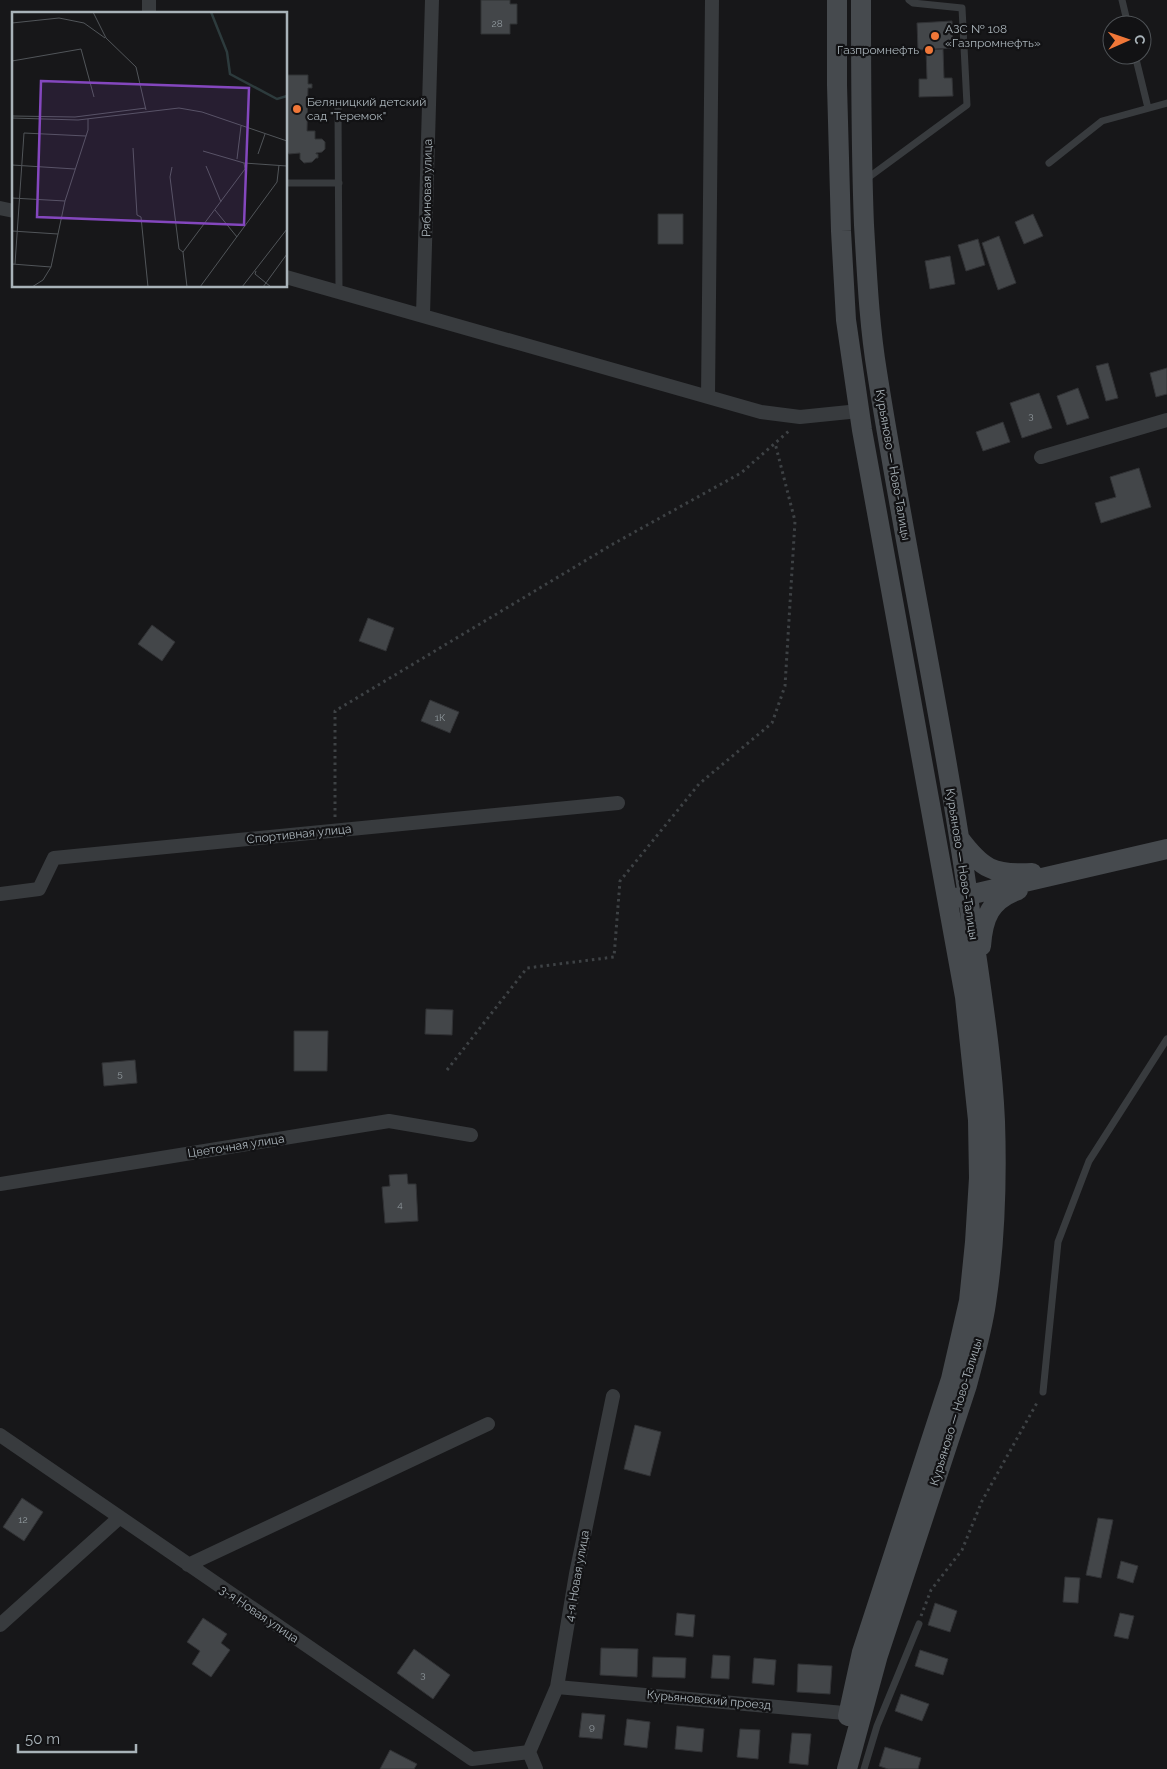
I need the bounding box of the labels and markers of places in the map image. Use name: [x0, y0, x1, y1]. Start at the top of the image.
place label: АЗС № 108 «Газпромнефть»: [945, 22, 1041, 50]
marker: АЗС № 108 «Газпромнефть»: [929, 30, 941, 42]
place label: Газпромнефть: [837, 43, 919, 57]
marker: Газпромнефть: [923, 44, 935, 56]
place label: Беляницкий детский сад "Теремок": [307, 95, 426, 123]
marker: Беляницкий детский сад "Теремок": [291, 103, 303, 115]

